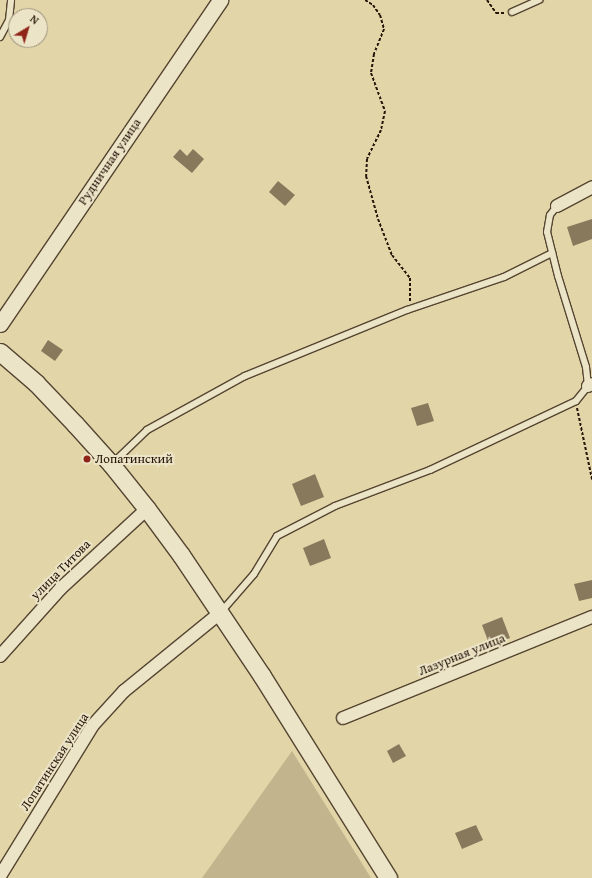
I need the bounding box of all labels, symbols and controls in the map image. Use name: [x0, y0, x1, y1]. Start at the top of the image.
north arrow: [8, 8, 48, 48]
text: N: [27, 11, 43, 28]
street label: Рудничная улица: [75, 116, 145, 208]
place label: Лопатинский: [95, 451, 173, 467]
marker: Лопатинский: [82, 454, 92, 464]
street label: улица Титова: [28, 537, 94, 603]
street label: Лазурная улица: [416, 631, 508, 679]
street label: Лопатинская улица: [18, 710, 92, 814]

